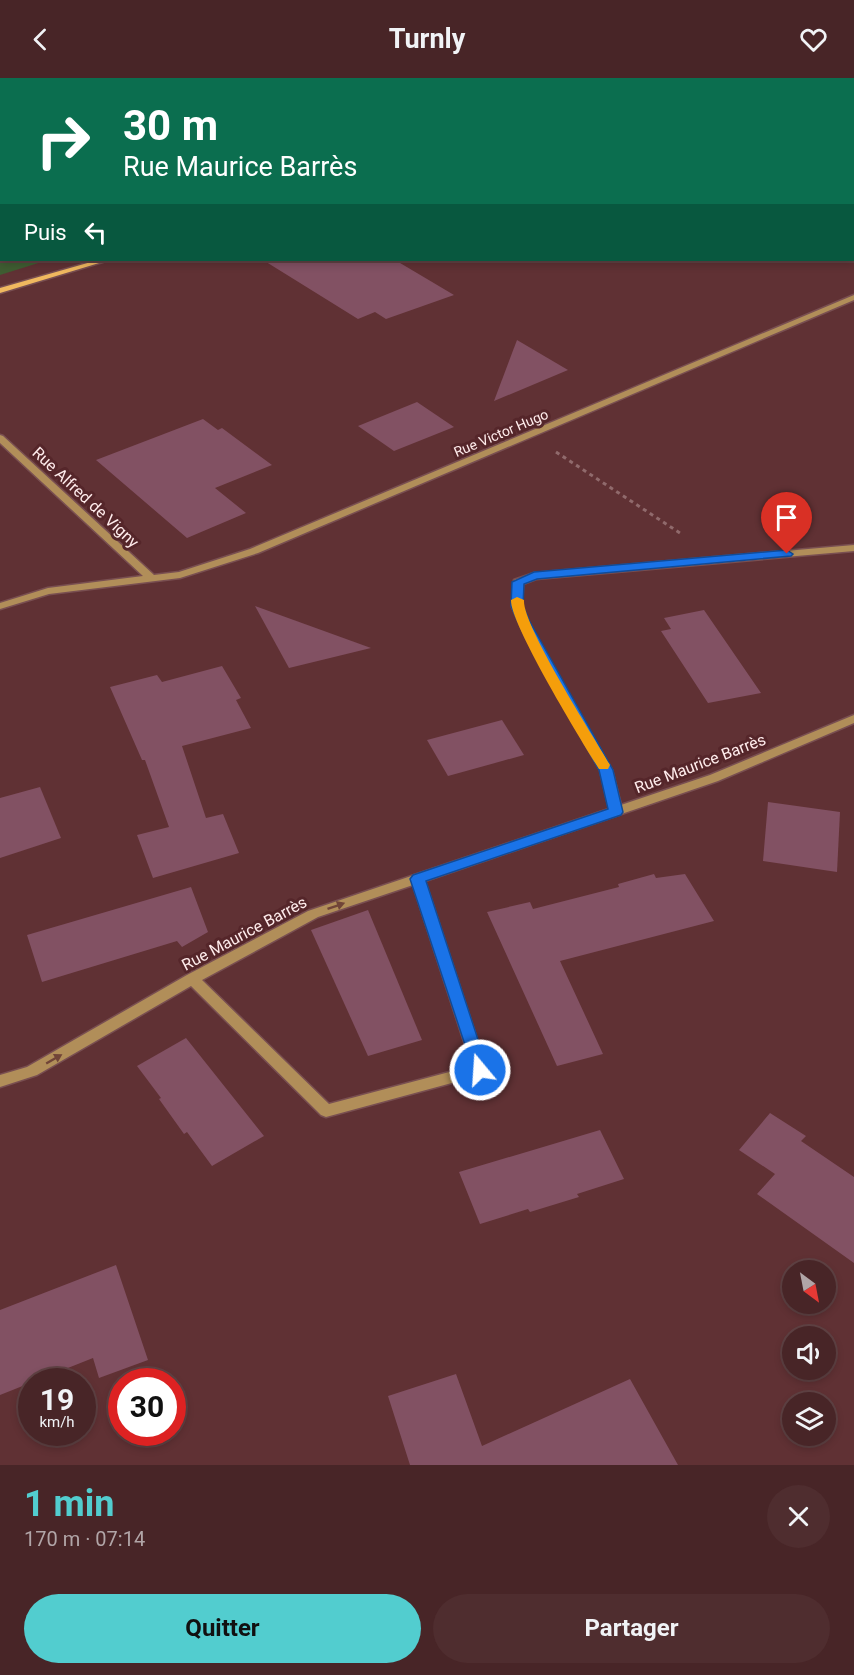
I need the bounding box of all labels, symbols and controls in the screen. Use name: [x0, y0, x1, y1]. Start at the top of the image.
icon: back: [24, 23, 57, 56]
text: Turnly: [389, 23, 465, 55]
icon: heart: [797, 23, 830, 56]
text: 30 m: [123, 101, 218, 150]
icon: right: [24, 102, 102, 180]
text: Rue Maurice Barrès: [123, 151, 357, 183]
icon: left: [79, 216, 112, 249]
text: Puis: [24, 220, 67, 245]
street label: Rue Victor Hugo: [451, 406, 551, 460]
street label: Rue Alfred de Vigny: [28, 443, 143, 552]
pin: [761, 492, 812, 554]
icon: arrive: [770, 501, 803, 534]
street label: Rue Maurice Barrès: [632, 730, 768, 797]
street label: Rue Maurice Barrès: [178, 892, 310, 974]
one-way arrow: [327, 901, 345, 911]
position arrow: [448, 1038, 512, 1102]
one-way arrow: [46, 1053, 62, 1064]
north arrow: [782, 1260, 836, 1314]
map controls: [782, 1260, 836, 1446]
button: sound: [782, 1326, 836, 1380]
speed limit sign: 30: [108, 1368, 186, 1446]
text: 19: [40, 1382, 74, 1417]
button: layers: [782, 1392, 836, 1446]
text: km/h: [39, 1413, 75, 1431]
text: 1 min: [24, 1483, 115, 1525]
button: close: [767, 1485, 830, 1548]
text: 170 m · 07:14: [24, 1527, 145, 1551]
button: Quitter: [24, 1594, 421, 1663]
button: Partager: [433, 1594, 830, 1663]

